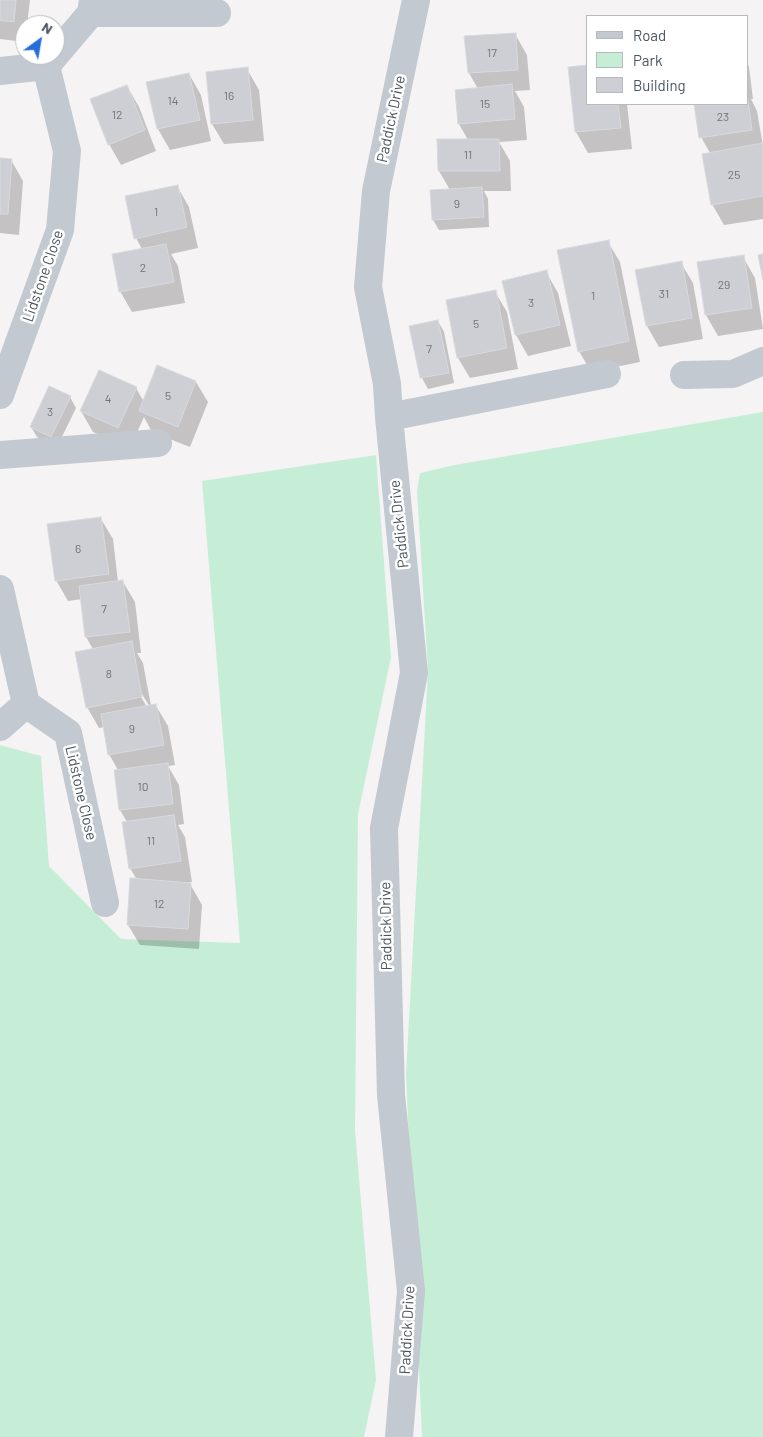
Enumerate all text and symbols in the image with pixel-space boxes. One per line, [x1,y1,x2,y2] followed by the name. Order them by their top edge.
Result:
[15,15,65,65] north arrow
[586,15,748,105] legend
[39,18,56,37] text: N
[633,26,666,44] text: Road
[487,46,497,60] house number: 17
[633,51,662,69] text: Park
[373,74,409,164] street label: Paddick Drive
[633,76,686,94] text: Building
[224,89,234,103] house number: 16
[168,94,178,108] house number: 14
[480,97,490,111] house number: 15
[112,108,122,122] house number: 12
[717,110,729,124] house number: 23
[464,148,472,162] house number: 11
[728,168,740,182] house number: 25
[454,197,460,211] house number: 9
[154,205,158,219] house number: 1
[19,228,67,324] street label: Lidstone Close
[140,261,146,275] house number: 2
[718,278,730,292] house number: 29
[659,287,669,301] house number: 31
[591,289,595,303] house number: 1
[528,296,534,310] house number: 3
[473,317,479,331] house number: 5
[426,342,432,356] house number: 7
[165,389,171,403] house number: 5
[105,392,111,406] house number: 4
[47,405,53,419] house number: 3
[385,479,413,569] street label: Paddick Drive
[75,542,81,556] house number: 6
[101,602,107,616] house number: 7
[106,667,112,681] house number: 8
[129,722,135,736] house number: 9
[61,744,101,842] street label: Lidstone Close
[138,780,148,794] house number: 10
[147,834,155,848] house number: 11
[376,882,396,970] street label: Paddick Drive
[154,897,164,911] house number: 12
[396,1285,418,1375] street label: Paddick Drive

